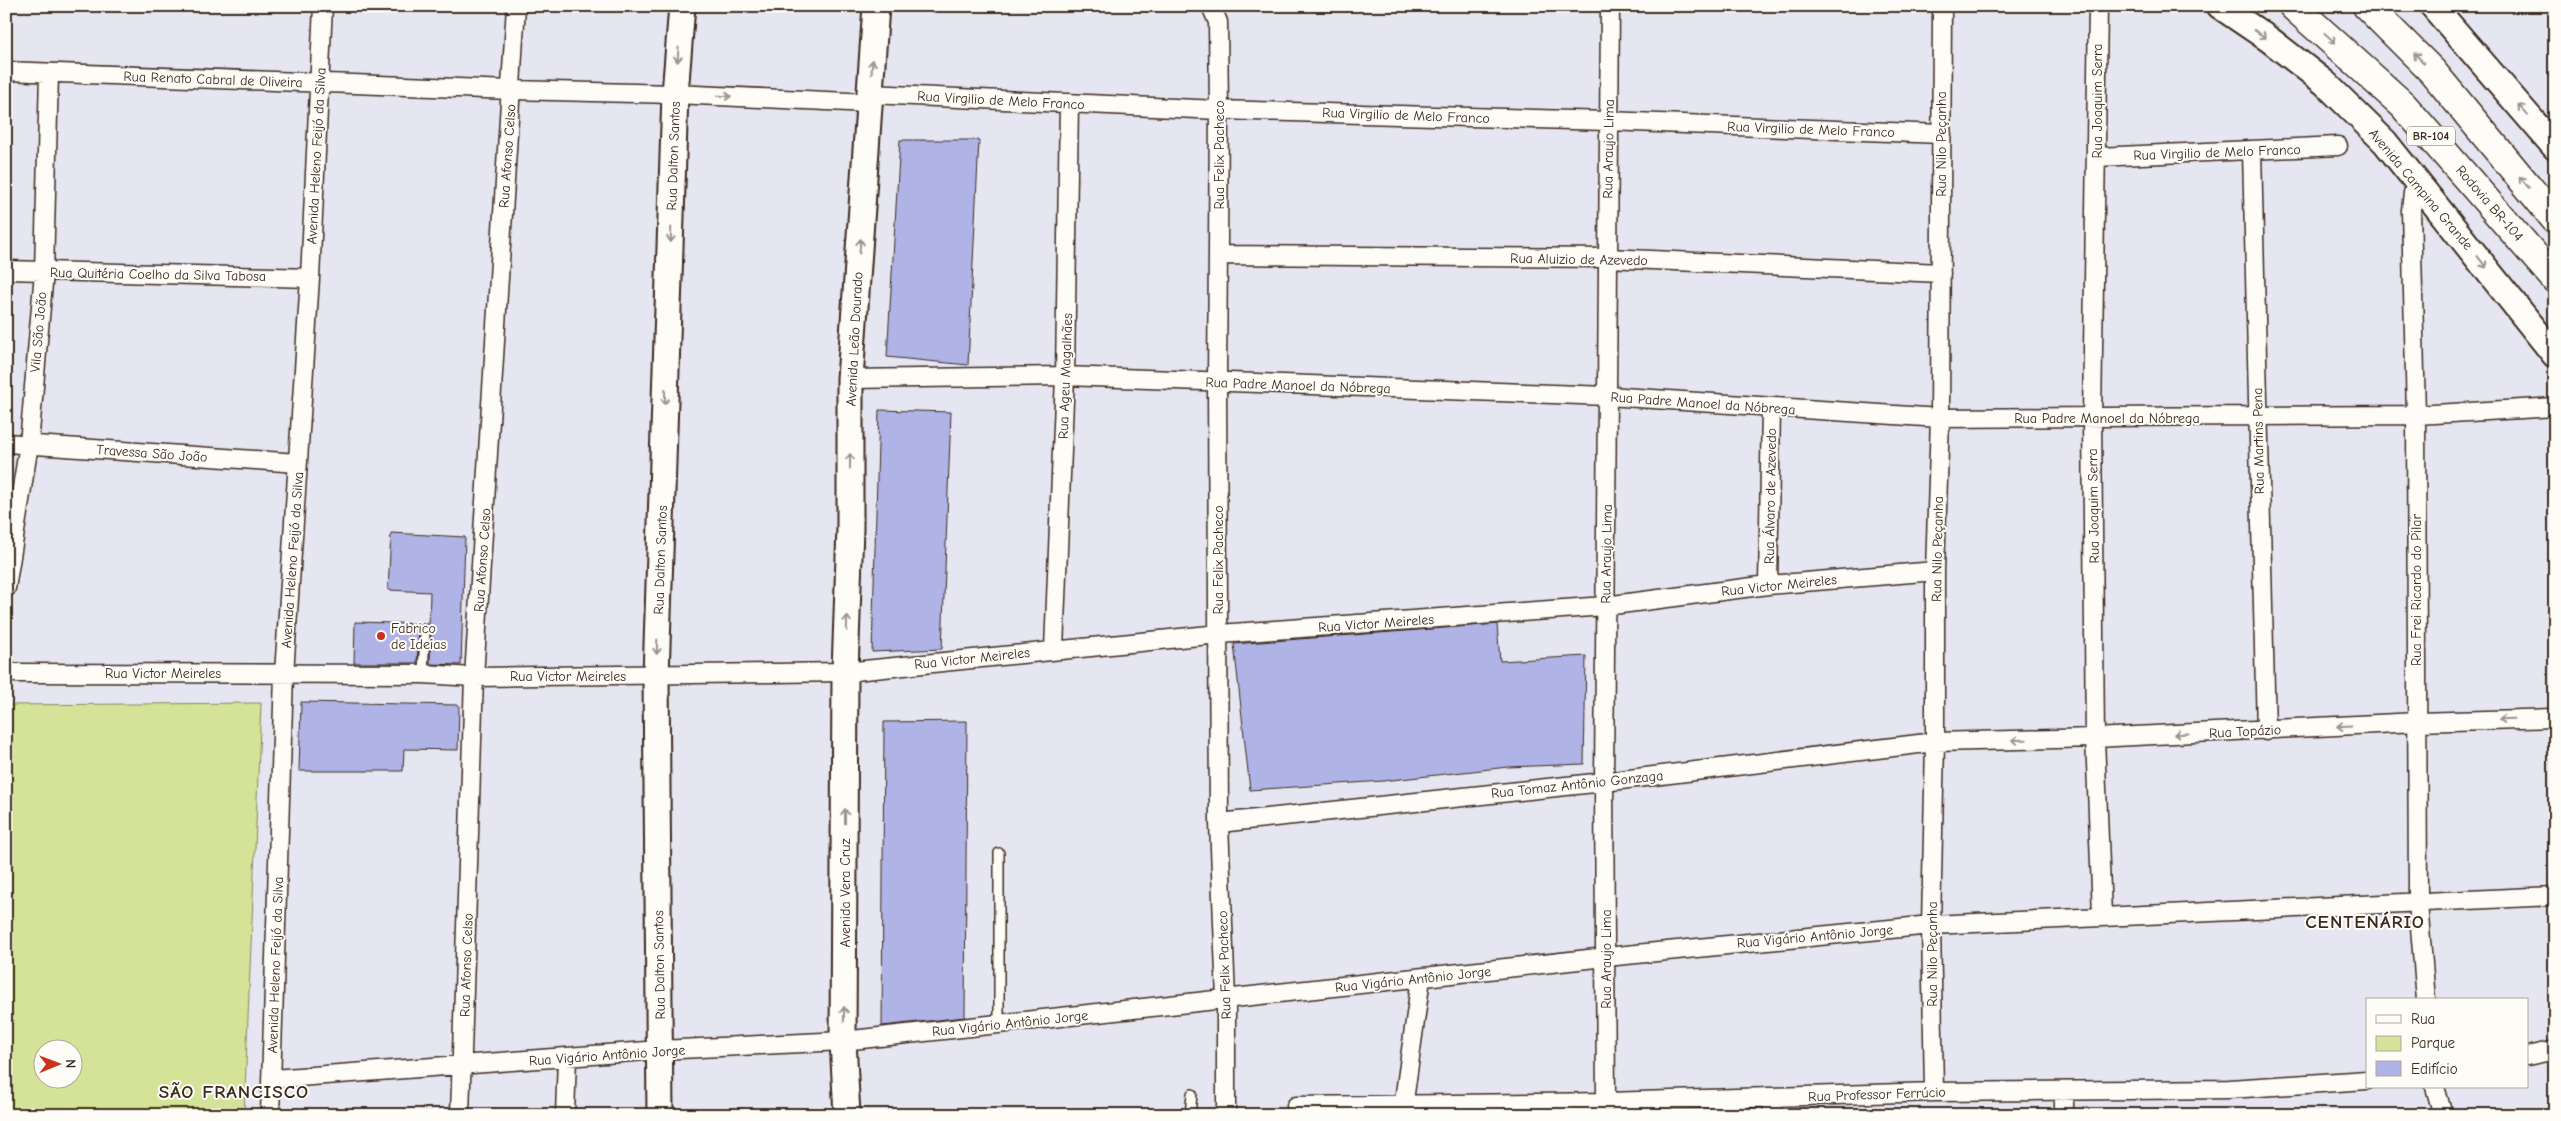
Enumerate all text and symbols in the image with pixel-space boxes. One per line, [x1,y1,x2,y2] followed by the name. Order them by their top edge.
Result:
[2253,29,2267,39] one-way arrow
[2324,32,2337,44] one-way arrow
[2089,43,2106,159] street label: Rua Joaquim Serra
[674,47,683,63] one-way arrow
[2413,52,2425,64] one-way arrow
[867,59,876,75] one-way arrow
[303,67,330,245] street label: Avenida Heleno Feijó da Silva
[123,68,303,91] street label: Rua Renato Cabral de Oliveira
[917,88,1085,113] street label: Rua Virgilio de Melo Franco
[716,91,732,100] one-way arrow
[1933,91,1950,197] street label: Rua Nilo Peçanha
[1599,99,1618,199] street label: Rua Araujo Lima
[1211,100,1228,210] street label: Rua Felix Pacheco
[663,101,684,211] street label: Rua Dalton Santos
[2518,103,2529,116] one-way arrow
[495,104,520,209] street label: Rua Afonso Celso
[1322,104,1490,127] street label: Rua Virgilio de Melo Franco
[1727,118,1895,141] street label: Rua Virgilio de Melo Franco
[2365,125,2476,254] street label: Avenida Campina Grande
[2407,126,2455,146] road number: BR-104
[2133,141,2301,164] street label: Rua Virgilio de Melo Franco
[2452,162,2527,245] street label: Rodovia BR-104
[2518,175,2529,188] one-way arrow
[666,226,675,242] one-way arrow
[855,238,864,254] one-way arrow
[1510,250,1648,269] street label: Rua Aluizio de Azevedo
[2477,255,2487,269] one-way arrow
[50,264,266,285] street label: Rua Quitéria Coelho da Silva Tabosa
[842,271,867,407] street label: Avenida Leão Dourado
[26,291,51,373] street label: Vila São João
[1055,313,1076,439] street label: Rua Ageu Magalhães
[1205,374,1391,397] street label: Rua Padre Manoel da Nóbrega
[660,388,670,405] one-way arrow
[2249,388,2268,494] street label: Rua Martins Pena
[1610,389,1796,418] street label: Rua Padre Manoel da Nóbrega
[2014,410,2200,427] street label: Rua Padre Manoel da Nóbrega
[1761,428,1780,564] street label: Rua Álvaro de Azevedo
[96,441,208,466] street label: Travessa São João
[2084,448,2103,564] street label: Rua Joaquim Serra
[845,453,855,470] one-way arrow
[278,471,307,649] street label: Avenida Heleno Feijó da Silva
[1928,496,1947,602] street label: Rua Nilo Peçanha
[1597,504,1616,604] street label: Rua Araujo Lima
[650,505,671,615] street label: Rua Dalton Santos
[1210,505,1227,615] street label: Rua Felix Pacheco
[470,508,495,613] street label: Rua Afonso Celso
[2408,513,2425,666] street label: Rua Frei Ricardo do Pilar
[1720,571,1838,600] street label: Rua Victor Meireles
[1317,611,1435,636] street label: Rua Victor Meireles
[842,616,852,632] one-way arrow
[391,620,446,653] place label: Fabrico de Ideias
[375,630,387,642] marker: Fabrico de Ideias
[652,639,661,655] one-way arrow
[913,644,1031,673] street label: Rua Victor Meireles
[105,665,221,682] street label: Rua Victor Meireles
[510,668,626,685] street label: Rua Victor Meireles
[2498,714,2514,724] one-way arrow
[2209,721,2281,742] street label: Rua Topázio
[2336,722,2352,731] one-way arrow
[2174,730,2190,739] one-way arrow
[2011,735,2028,745] one-way arrow
[1490,767,1664,802] street label: Rua Tomaz Antônio Gonzaga
[840,808,850,824] one-way arrow
[837,838,854,948] street label: Avenida Vera Cruz
[264,876,287,1054] street label: Avenida Heleno Feijó da Silva
[1924,901,1941,1007] street label: Rua Nilo Peçanha
[1598,909,1615,1009] street label: Rua Araujo Lima
[650,910,669,1020] street label: Rua Dalton Santos
[1214,910,1235,1020] street label: Rua Felix Pacheco
[2305,911,2425,933] district label: CENTENÁRIO
[456,913,477,1017] street label: Rua Afonso Celso
[1736,921,1894,952] street label: Rua Vigário Antônio Jorge
[1334,963,1492,996] street label: Rua Vigário Antônio Jorge
[2366,998,2528,1088] legend
[839,1006,849,1022] one-way arrow
[931,1007,1089,1040] street label: Rua Vigário Antônio Jorge
[2411,1010,2435,1028] text: Rua
[2411,1034,2456,1052] text: Parque
[32,1038,82,1088] north arrow
[528,1042,686,1069] street label: Rua Vigário Antônio Jorge
[62,1059,79,1068] text: N
[2411,1060,2458,1078] text: Edifício
[159,1081,309,1103] district label: SÃO FRANCISCO
[1808,1084,1946,1105] street label: Rua Professor Ferrúcio

